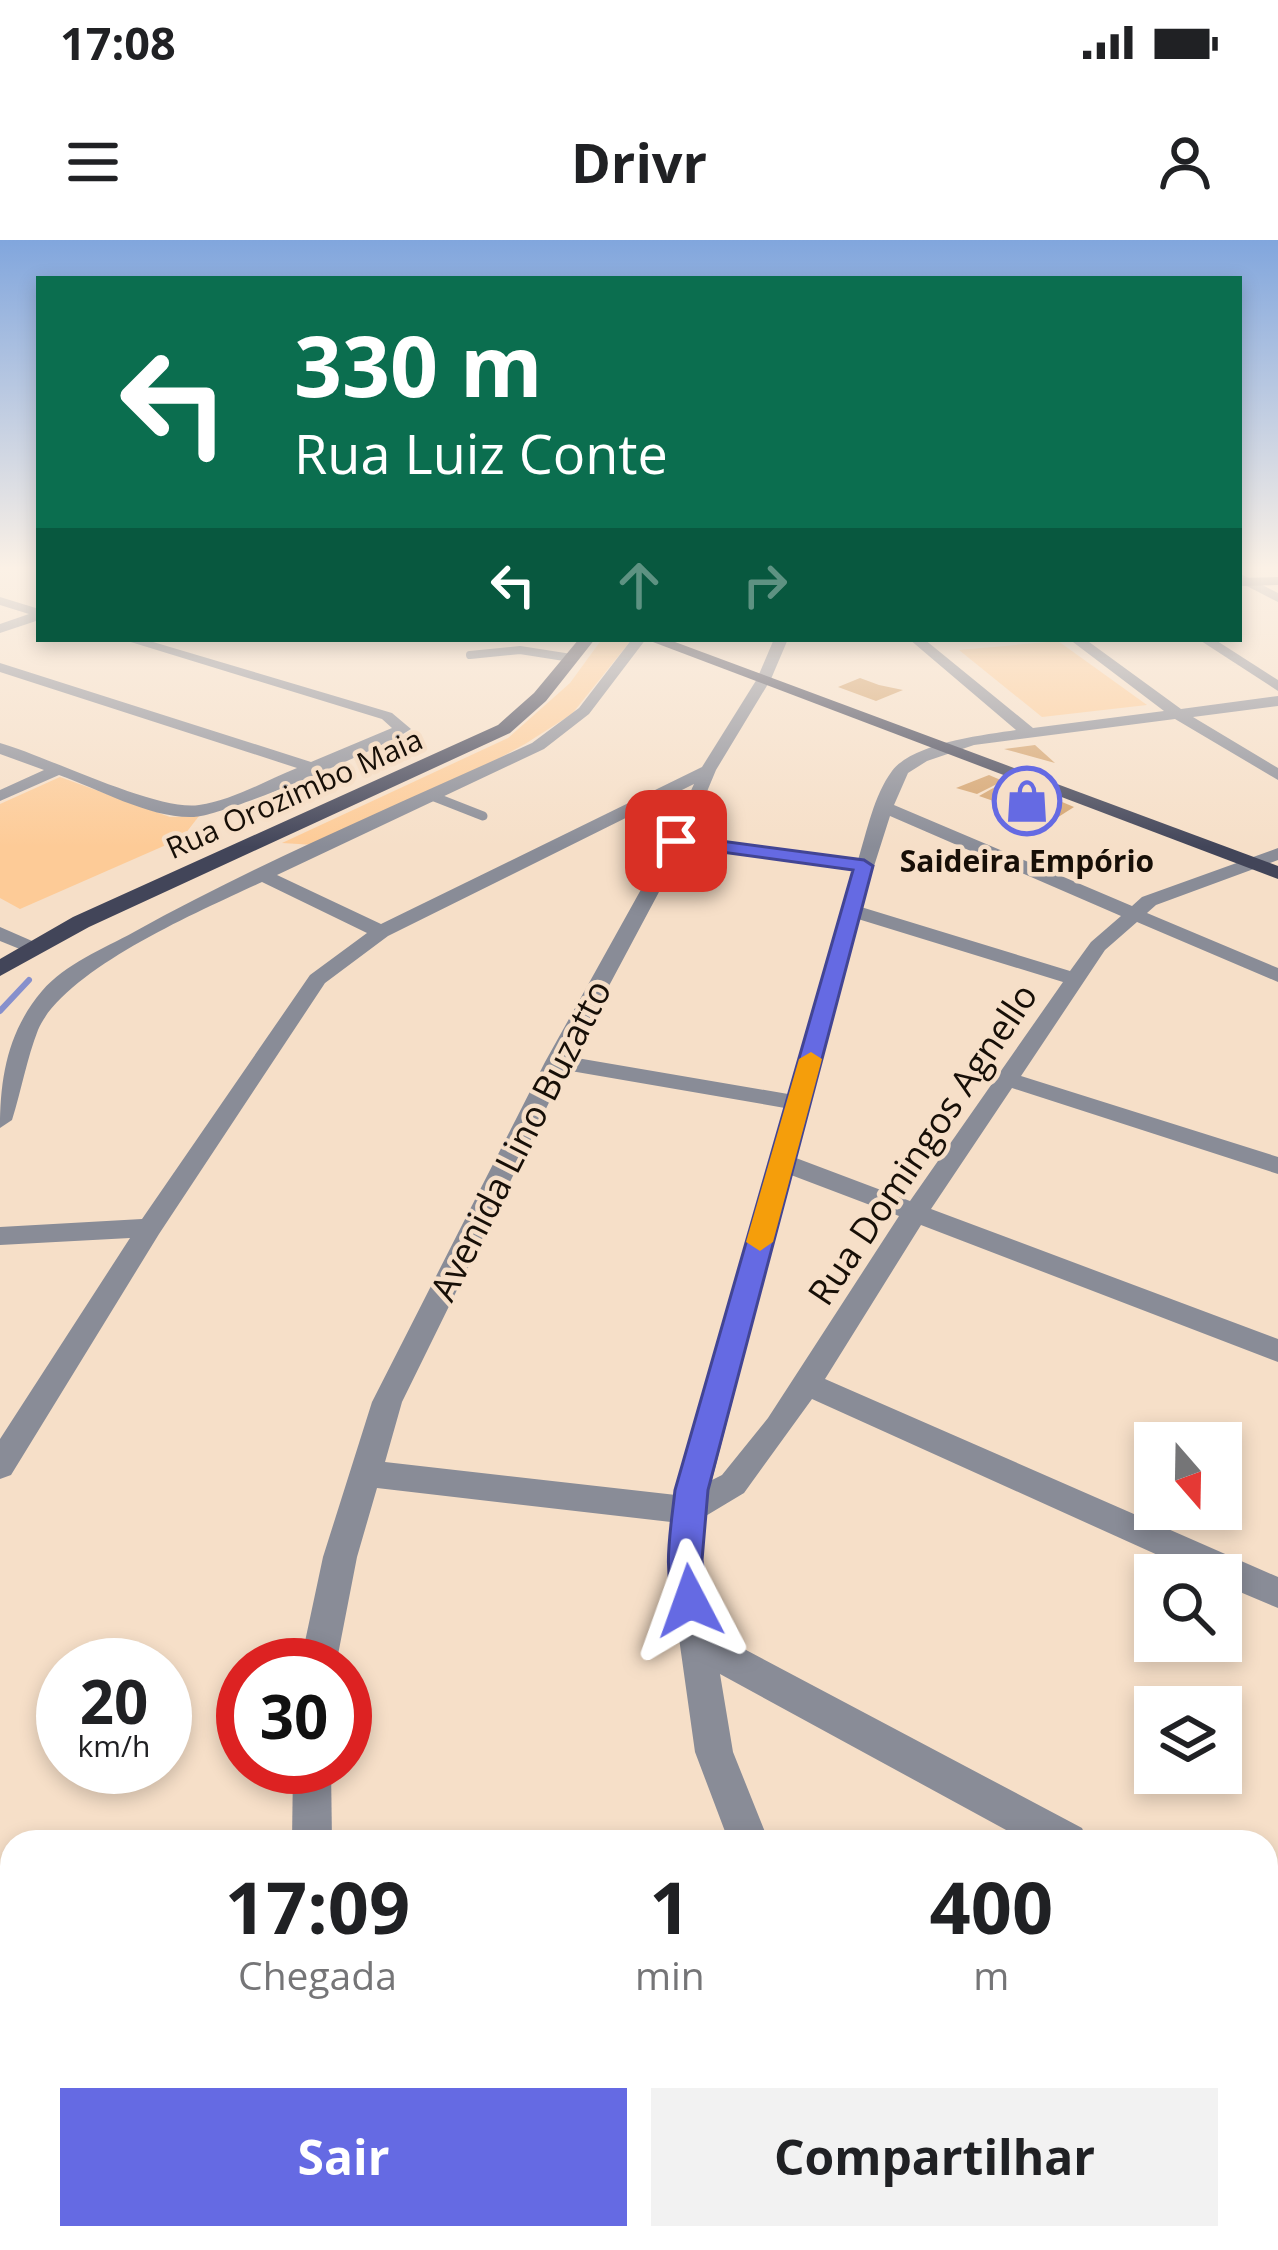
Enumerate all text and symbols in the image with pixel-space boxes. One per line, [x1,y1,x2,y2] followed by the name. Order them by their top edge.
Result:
[60,12,176,73] text: 17:08
[571,125,707,199] text: Drivr
[60,129,126,195] icon: menu
[1152,129,1218,195] icon: person
[294,307,542,422] text: 330 m
[96,324,252,480] icon: left
[294,416,668,490] text: Rua Luiz Conte
[480,552,546,618] icon: left
[606,552,672,618] icon: ahead
[732,552,798,618] icon: right
[159,718,429,868] street label: Rua Orozimbo Maia
[992,766,1062,836] shop icon: Saideira Empório
[625,790,727,892] pin
[643,808,709,874] icon: arrive
[900,840,1154,881] place label: Saideira Empório
[418,971,622,1309] street label: Avenida Lino Buzatto
[796,974,1048,1314] street label: Rua Domingos Agnello
[1134,1422,1242,1530] north arrow
[1134,1422,1242,1794] map controls
[627,1538,753,1664] position arrow
[1134,1554,1242,1662] button: search
[216,1638,372,1794] speed limit sign: 30
[80,1660,148,1742] text: 20
[1134,1686,1242,1794] button: layers
[78,1725,150,1766] text: km/h
[225,1857,410,1955] text: 17:09
[649,1857,690,1955] text: 1
[930,1857,1053,1955] text: 400
[238,1948,397,2001] text: Chegada
[635,1948,705,2001] text: min
[973,1948,1009,2001] text: m
[60,2088,627,2226] button: Sair
[651,2088,1218,2226] button: Compartilhar

